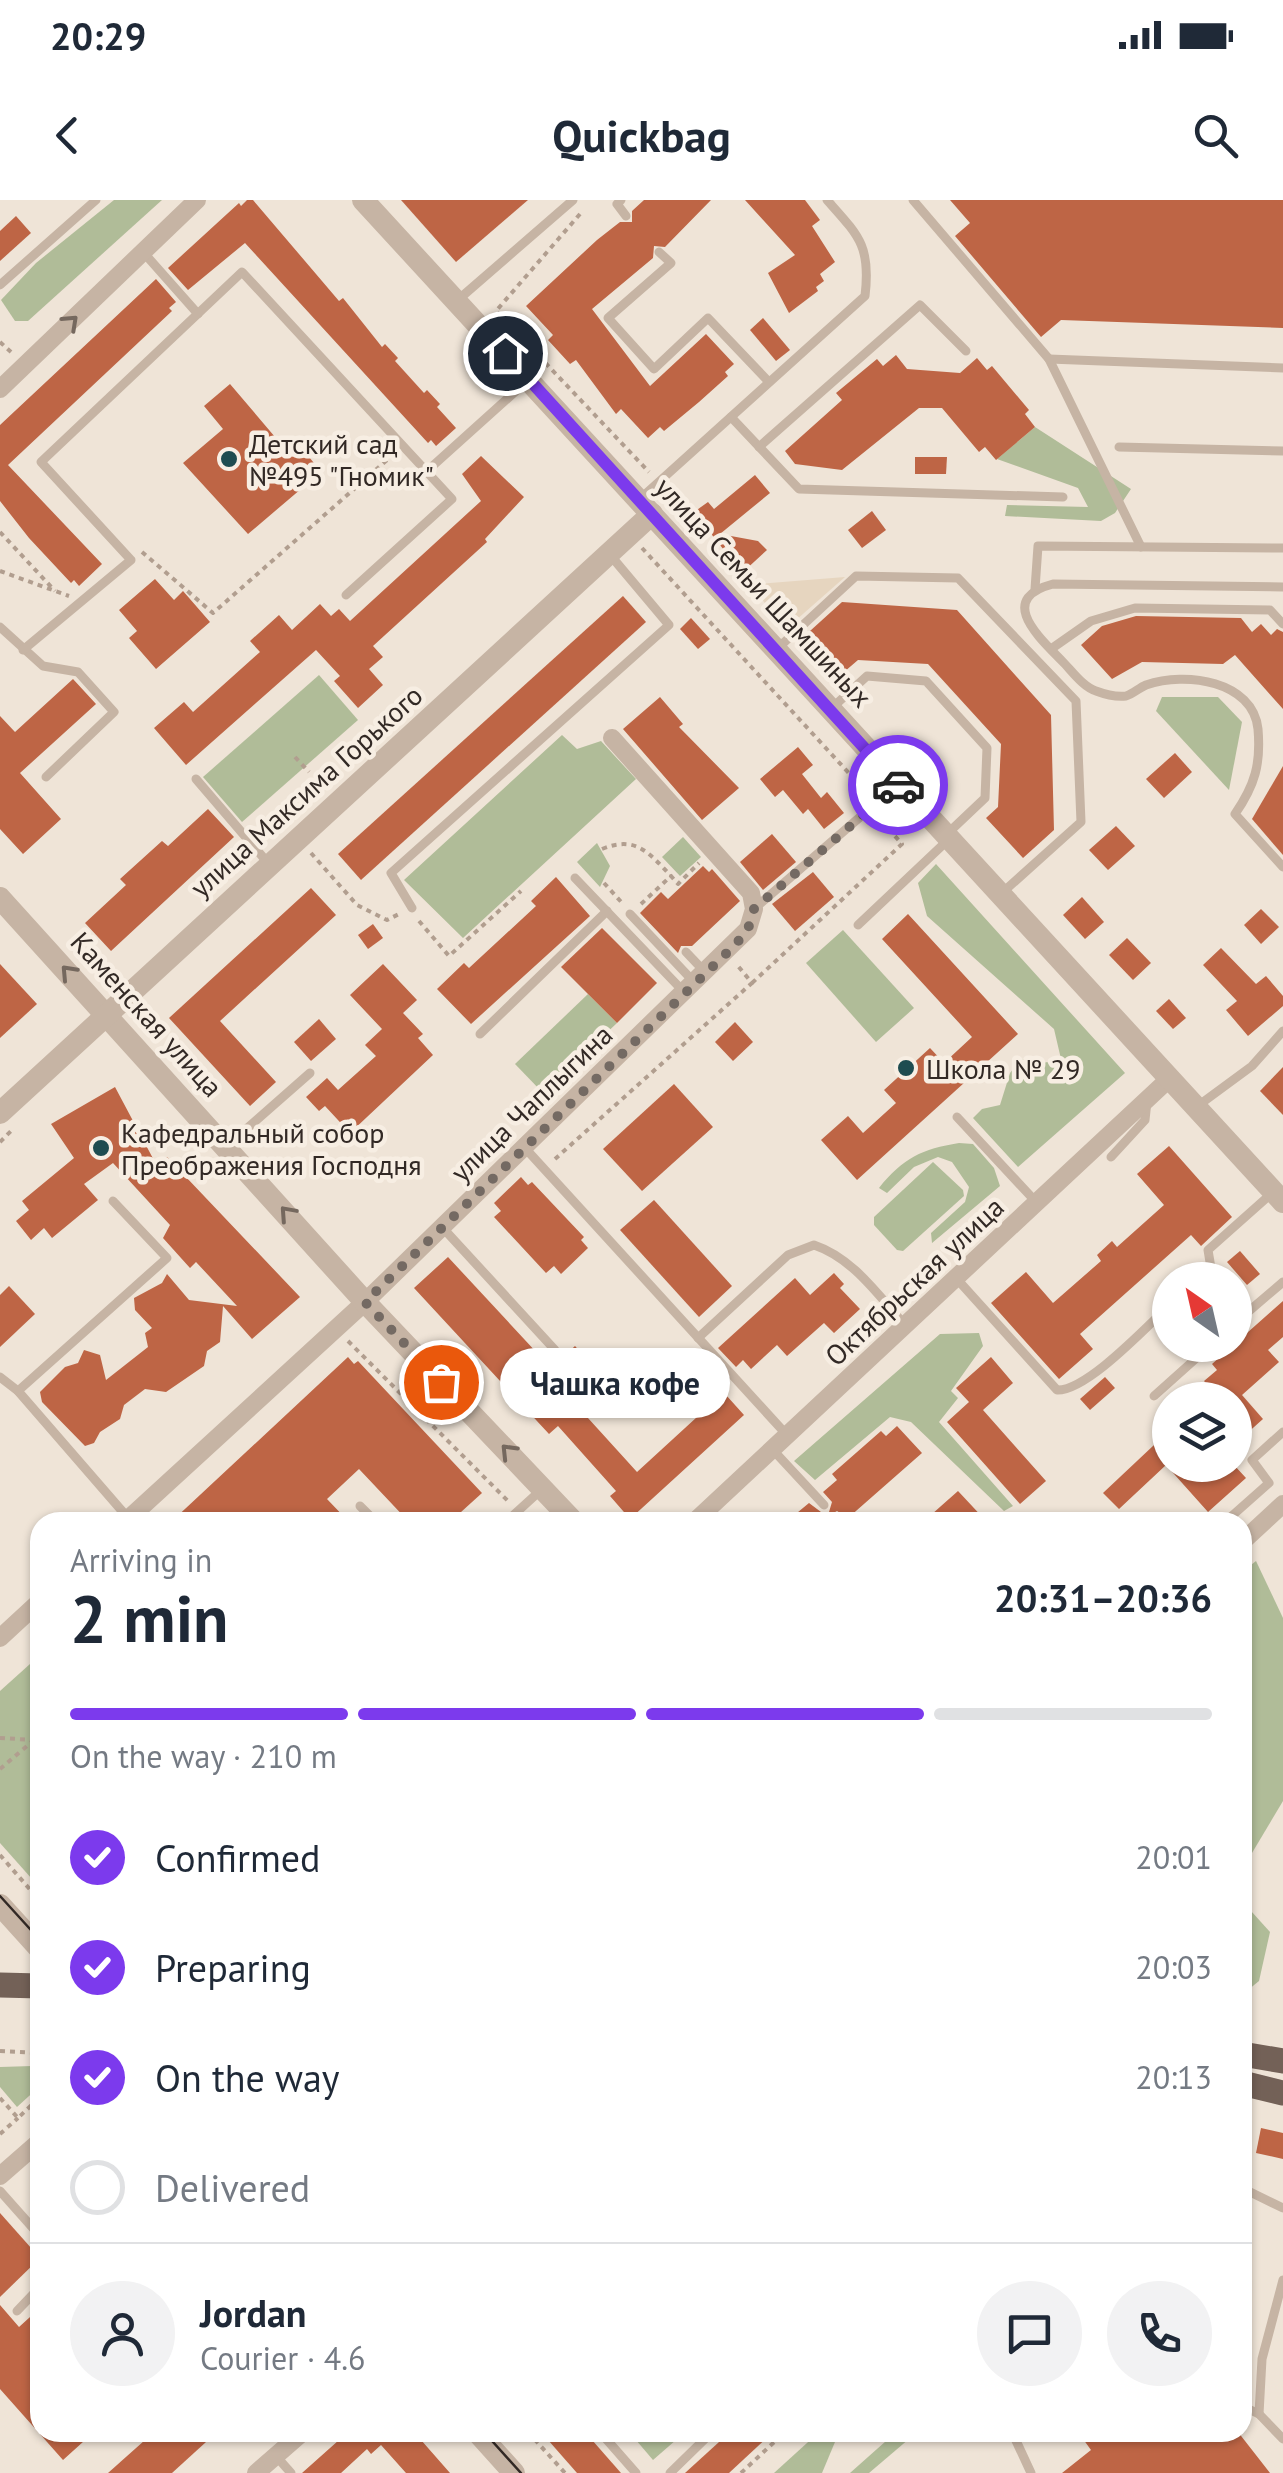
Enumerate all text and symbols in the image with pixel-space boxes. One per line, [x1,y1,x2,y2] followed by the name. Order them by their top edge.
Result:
[50,11,146,60] text: 20:29
[552,106,731,164] text: Quickbag
[40,108,95,163] icon: back
[1188,108,1243,163] icon: search
[463,311,548,396] pin
[59,316,78,334] one-way arrow
[478,326,533,381] icon: home
[249,425,434,494] place label: Детский сад №495 "Гномик"
[218,448,240,470] marker: Детский сад №495 "Гномик"
[647,469,881,715] street label: улица Семьи Шамшиных
[182,677,430,905] street label: улица Максима Горького
[848,735,948,835] courier
[871,758,926,813] icon: car
[63,923,231,1105] street label: Каменская улица
[62,966,80,984] one-way arrow
[442,1016,620,1190] street label: улица Чаплыгина
[926,1050,1081,1087] place label: Школа № 29
[895,1057,917,1079] marker: Школа № 29
[121,1114,422,1183] place label: Кафедральный собор Преображения Господня
[90,1137,112,1159] marker: Кафедральный собор Преображения Господня
[817,1188,1011,1374] street label: Октябрьская улица
[280,1206,298,1225] one-way arrow
[1152,1262,1252,1362] north arrow
[1152,1262,1252,1482] map controls
[399,1340,484,1425] pin
[501,1347,731,1417] callout: Чашка кофе
[414,1355,469,1410] icon: bag
[530,1362,700,1404] text: Чашка кофе
[1152,1382,1252,1482] button: layers
[502,1445,520,1463] one-way arrow
[70,1539,212,1581] text: Arriving in
[994,1573,1212,1622] text: 20:31–20:36
[70,1576,229,1660] text: 2 min
[70,1735,337,1777] text: On the way · 210 m
[70,1830,125,1885] icon: check
[155,1833,321,1882] text: Confirmed
[1135,1836,1212,1878] text: 20:01
[70,1940,125,1995] icon: check
[155,1943,311,1992] text: Preparing
[1135,1946,1212,1988] text: 20:03
[70,2050,125,2105] icon: check
[155,2053,340,2102] text: On the way
[1135,2056,1212,2098] text: 20:13
[155,2163,310,2212] text: Delivered
[70,2281,175,2386] button: person
[977,2281,1082,2386] button: chat
[1107,2281,1212,2386] button: phone
[200,2288,306,2337] text: Jordan
[200,2337,366,2379] text: Courier · 4.6

